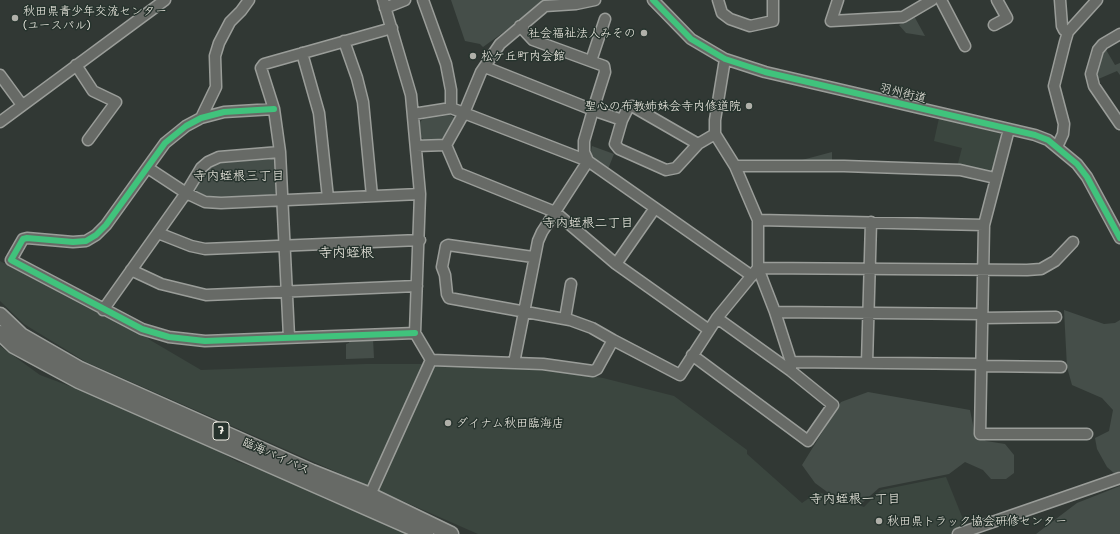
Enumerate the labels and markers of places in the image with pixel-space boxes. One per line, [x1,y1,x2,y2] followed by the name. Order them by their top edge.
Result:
[23,4,167,32] place label: 秋田県青少年交流センター (ユースパル)
[10,13,20,23] marker: 秋田県青少年交流センター (ユースパル)
[528,26,636,40] place label: 社会福祉法人みその
[639,28,649,38] marker: 社会福祉法人みその
[481,49,565,63] place label: 松ケ丘町内会館
[468,51,478,61] marker: 松ケ丘町内会館
[585,99,741,113] place label: 聖心の布教姉妹会寺内修道院
[744,101,754,111] marker: 聖心の布教姉妹会寺内修道院
[456,416,564,430] place label: ダイナム秋田臨海店
[443,418,453,428] marker: ダイナム秋田臨海店
[887,514,1067,528] place label: 秋田県トラック協会研修センター
[874,516,884,526] marker: 秋田県トラック協会研修センター

